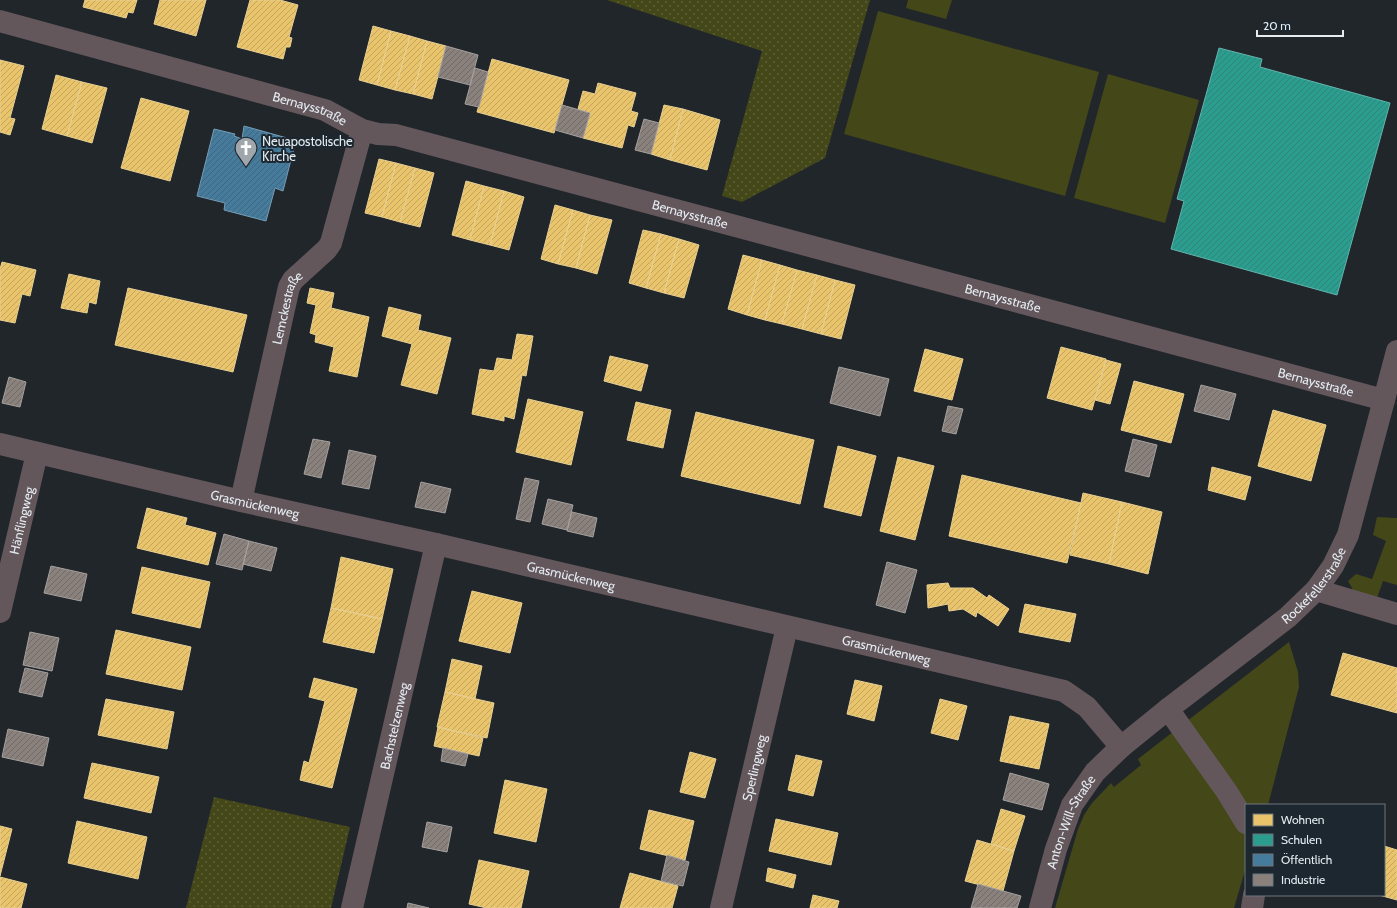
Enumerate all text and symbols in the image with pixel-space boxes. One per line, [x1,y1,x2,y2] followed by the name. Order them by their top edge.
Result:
[1257,12,1343,38] scale bar
[1263,18,1291,33] text: 20 m
[271,88,350,129] street label: Bernaysstraße
[262,133,353,164] place label: Neuapostolische Kirche
[233,135,259,168] church icon: Neuapostolische Kirche
[650,196,730,232] street label: Bernaysstraße
[268,267,306,346] street label: Lemckestraße
[963,280,1043,316] street label: Bernaysstraße
[1276,364,1356,400] street label: Bernaysstraße
[6,485,37,556] street label: Hänflingweg
[209,486,301,522] street label: Grasmückenweg
[1278,544,1349,627] street label: Rockefellerstraße
[525,558,617,594] street label: Grasmückenweg
[841,631,933,668] street label: Grasmückenweg
[376,680,412,771] street label: Bachstelzenweg
[738,733,770,803] street label: Sperlingweg
[1043,771,1099,871] street label: Anton-Will-Straße
[1245,804,1385,896] legend
[1281,812,1325,827] text: Wohnen
[1281,832,1322,847] text: Schulen
[1281,852,1332,867] text: Öffentlich
[1281,872,1325,887] text: Industrie

